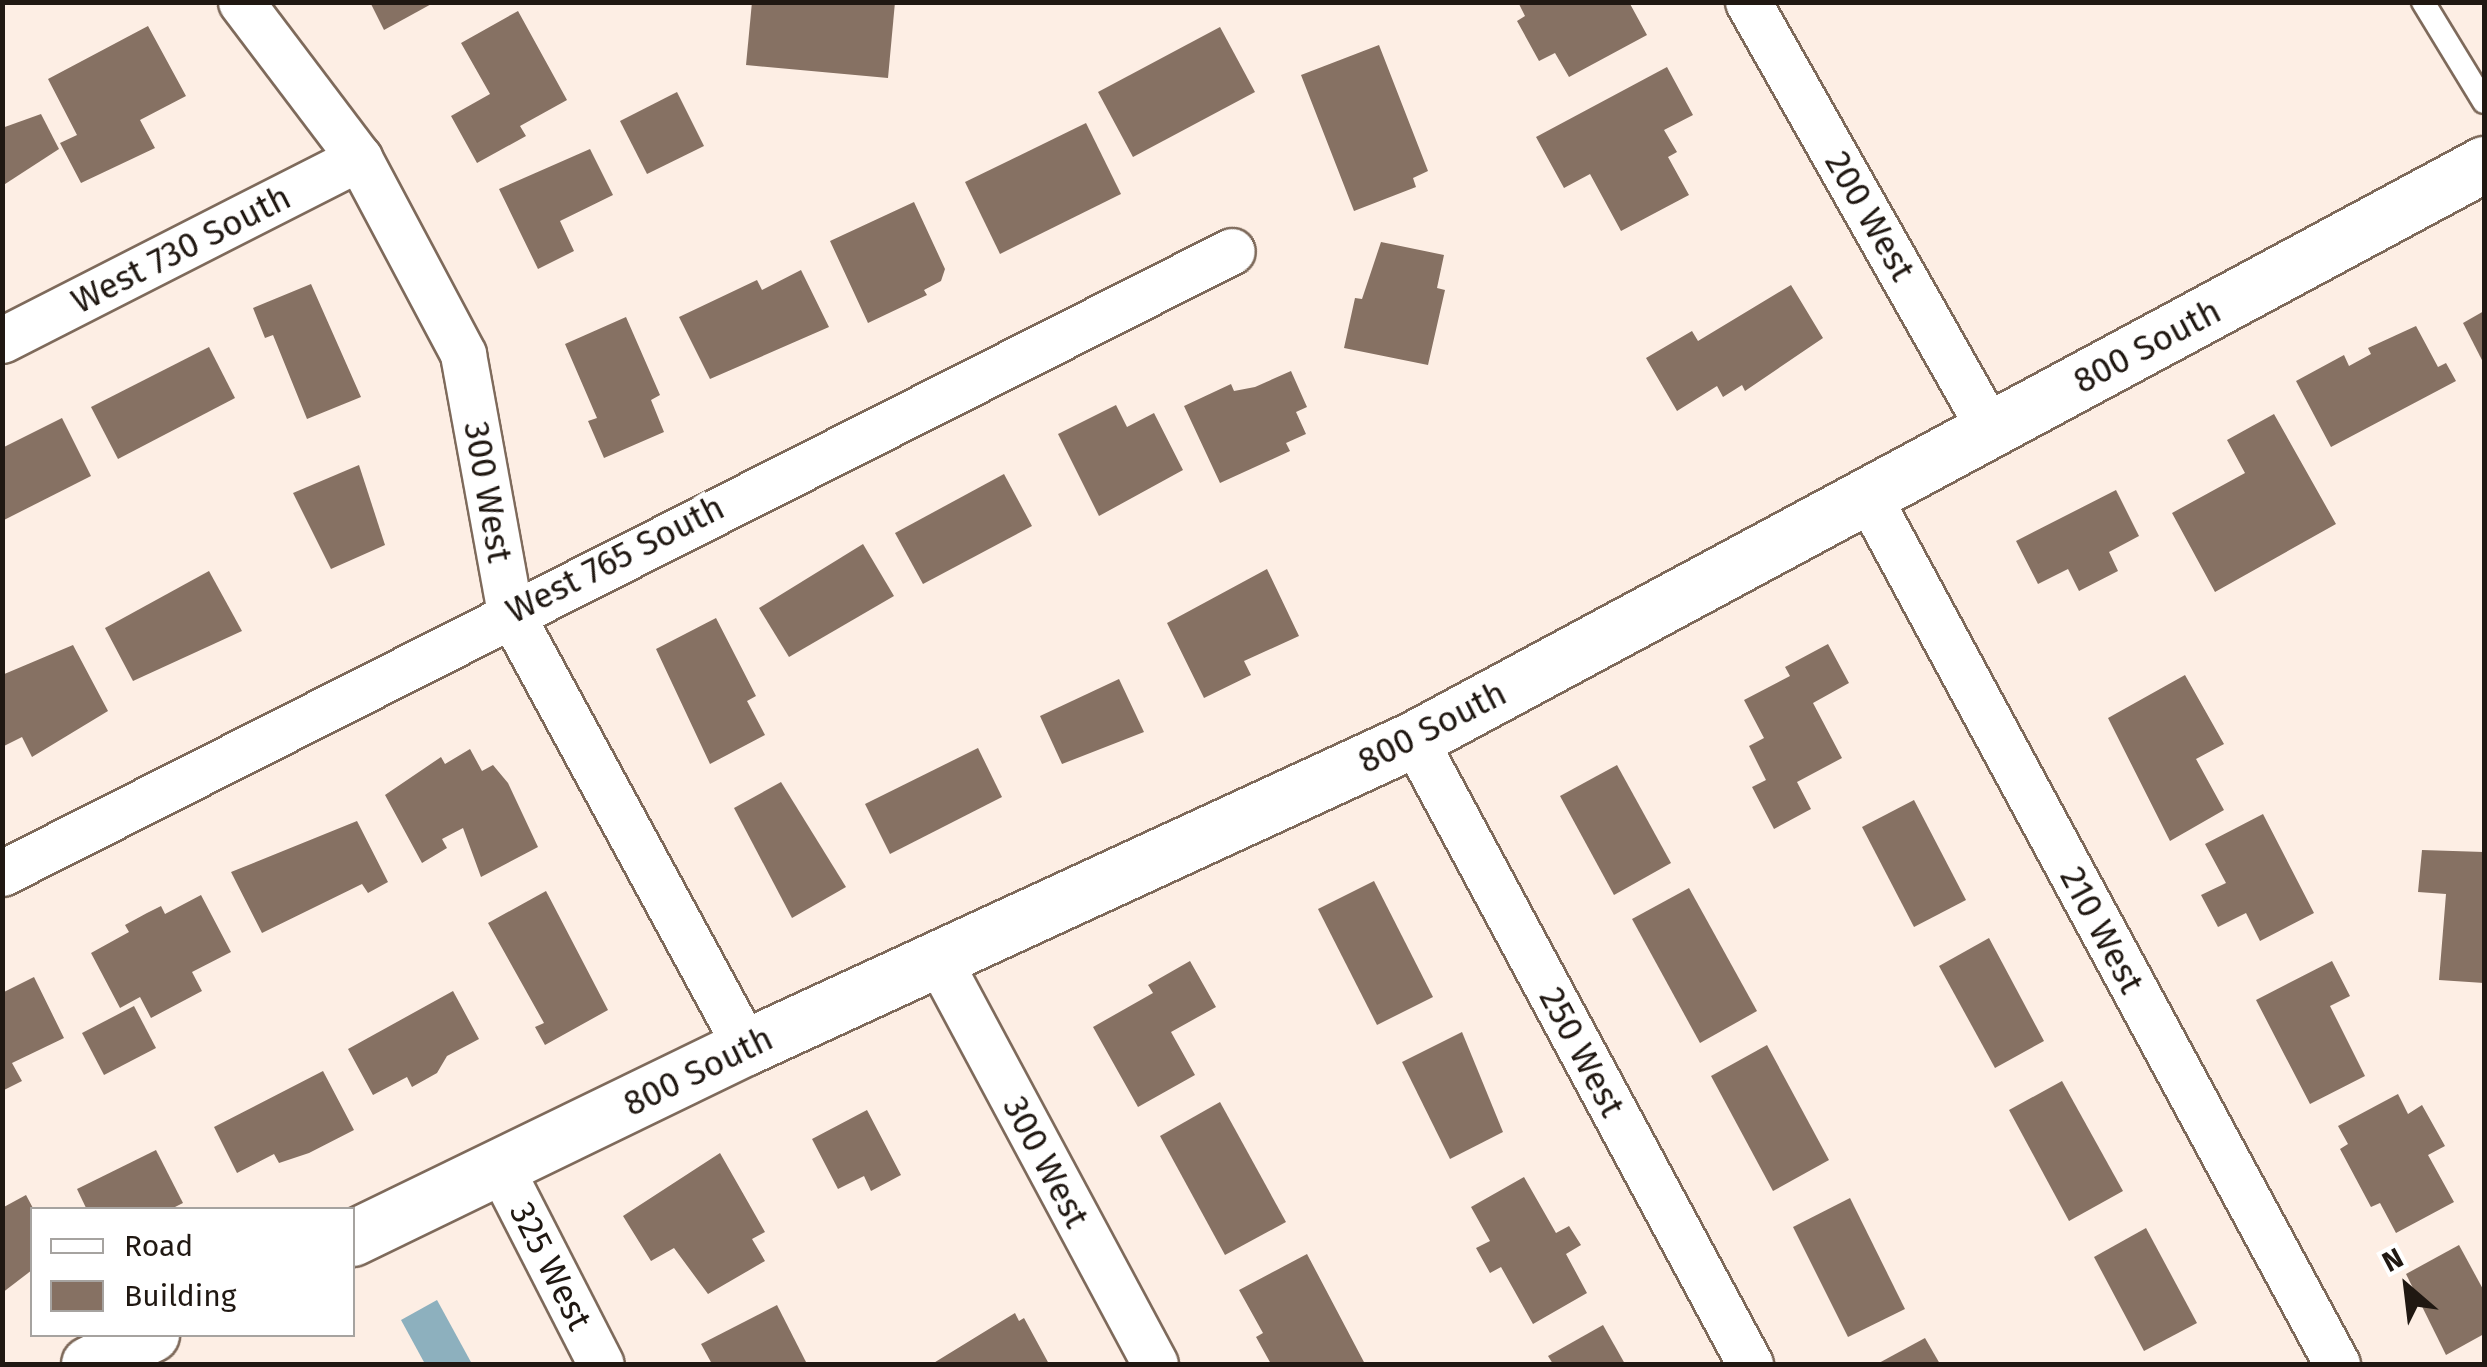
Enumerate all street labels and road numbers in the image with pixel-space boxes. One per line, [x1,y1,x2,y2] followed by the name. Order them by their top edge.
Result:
[1816,144,1924,288] street label: 200 West
[64,176,298,322] street label: West 730 South
[2066,290,2228,402] street label: 800 South
[455,418,521,566] street label: 300 West
[499,486,731,632] street label: West 765 South
[1351,672,1513,782] street label: 800 South
[2051,860,2153,1000] street label: 210 West
[1531,980,1633,1124] street label: 250 West
[617,1017,779,1125] street label: 800 South
[994,1089,1098,1235] street label: 300 West
[501,1195,601,1337] street label: 325 West

